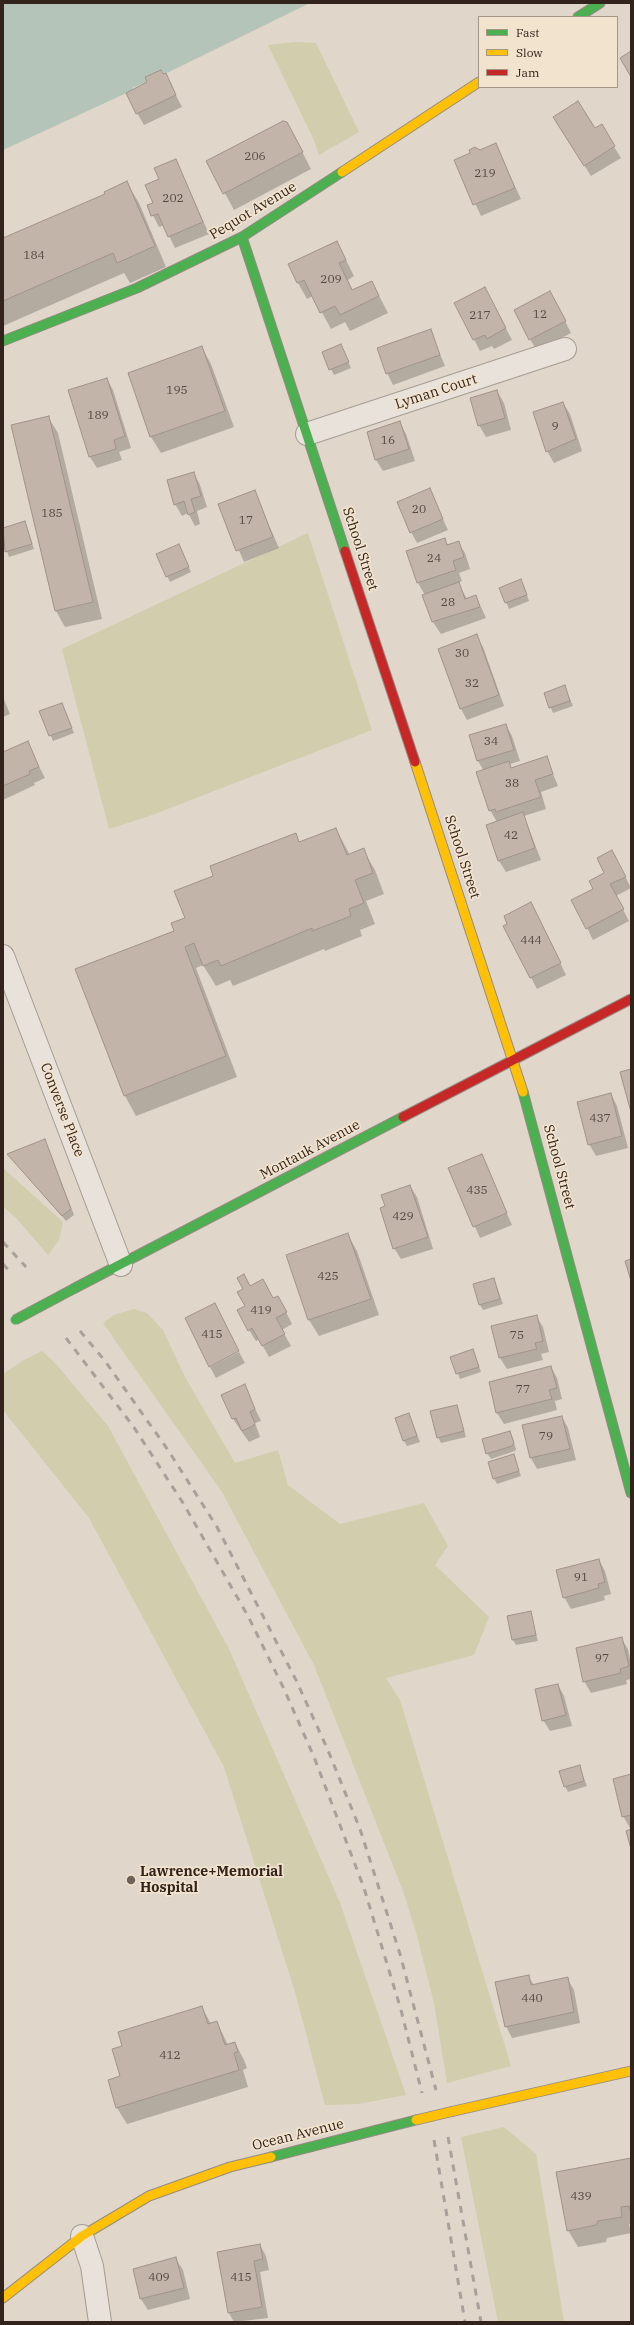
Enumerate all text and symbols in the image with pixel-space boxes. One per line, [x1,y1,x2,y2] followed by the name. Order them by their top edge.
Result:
[478,16,618,88] legend
[516,25,540,40] text: Fast
[516,45,543,60] text: Slow
[516,65,539,80] text: Jam
[244,150,266,164] house number: 206
[474,167,496,181] house number: 219
[206,178,300,244] street label: Pequot Avenue
[162,192,184,206] house number: 202
[23,249,45,263] house number: 184
[320,273,342,287] house number: 209
[533,308,547,322] house number: 12
[469,309,491,323] house number: 217
[393,371,479,413] street label: Lyman Court
[166,384,188,398] house number: 195
[87,409,109,423] house number: 189
[551,420,559,434] house number: 9
[381,434,395,448] house number: 16
[412,503,426,517] house number: 20
[339,505,381,593] street label: School Street
[41,507,63,521] house number: 185
[239,514,253,528] house number: 17
[427,552,441,566] house number: 24
[441,596,455,610] house number: 28
[455,647,469,661] house number: 30
[465,677,479,691] house number: 32
[484,735,498,749] house number: 34
[505,777,519,791] house number: 38
[441,813,483,901] street label: School Street
[504,829,518,843] house number: 42
[520,934,542,948] house number: 444
[36,1061,88,1159] street label: Converse Place
[589,1112,611,1126] house number: 437
[257,1117,363,1183] street label: Montauk Avenue
[540,1123,578,1211] street label: School Street
[466,1184,488,1198] house number: 435
[392,1210,414,1224] house number: 429
[317,1270,339,1284] house number: 425
[250,1304,272,1318] house number: 419
[201,1328,223,1342] house number: 415
[510,1329,524,1343] house number: 75
[516,1383,530,1397] house number: 77
[539,1430,553,1444] house number: 79
[574,1571,588,1585] house number: 91
[595,1652,609,1666] house number: 97
[140,1864,283,1896] place label: Lawrence+Memorial Hospital
[125,1874,137,1886] marker: Lawrence+Memorial Hospital
[521,1992,543,2006] house number: 440
[159,2049,181,2063] house number: 412
[250,2116,346,2154] street label: Ocean Avenue
[570,2190,592,2204] house number: 439
[148,2271,170,2285] house number: 409
[230,2271,252,2285] house number: 415

